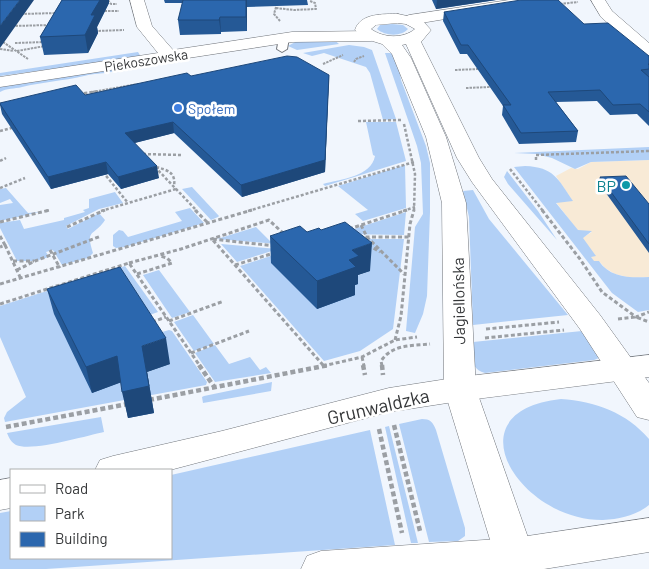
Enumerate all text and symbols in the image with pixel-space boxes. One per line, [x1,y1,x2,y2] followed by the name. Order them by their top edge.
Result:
[103,45,189,75] street label: Piekoszowska
[188,100,235,117] place label: Społem
[172,102,184,114] marker: Społem
[596,176,616,195] place label: BP
[620,179,632,191] marker: BP
[448,257,468,345] street label: Jagiellońska
[325,383,431,429] street label: Grunwaldzka
[10,469,172,559] legend
[55,479,88,497] text: Road
[55,504,85,522] text: Park
[55,529,108,547] text: Building

